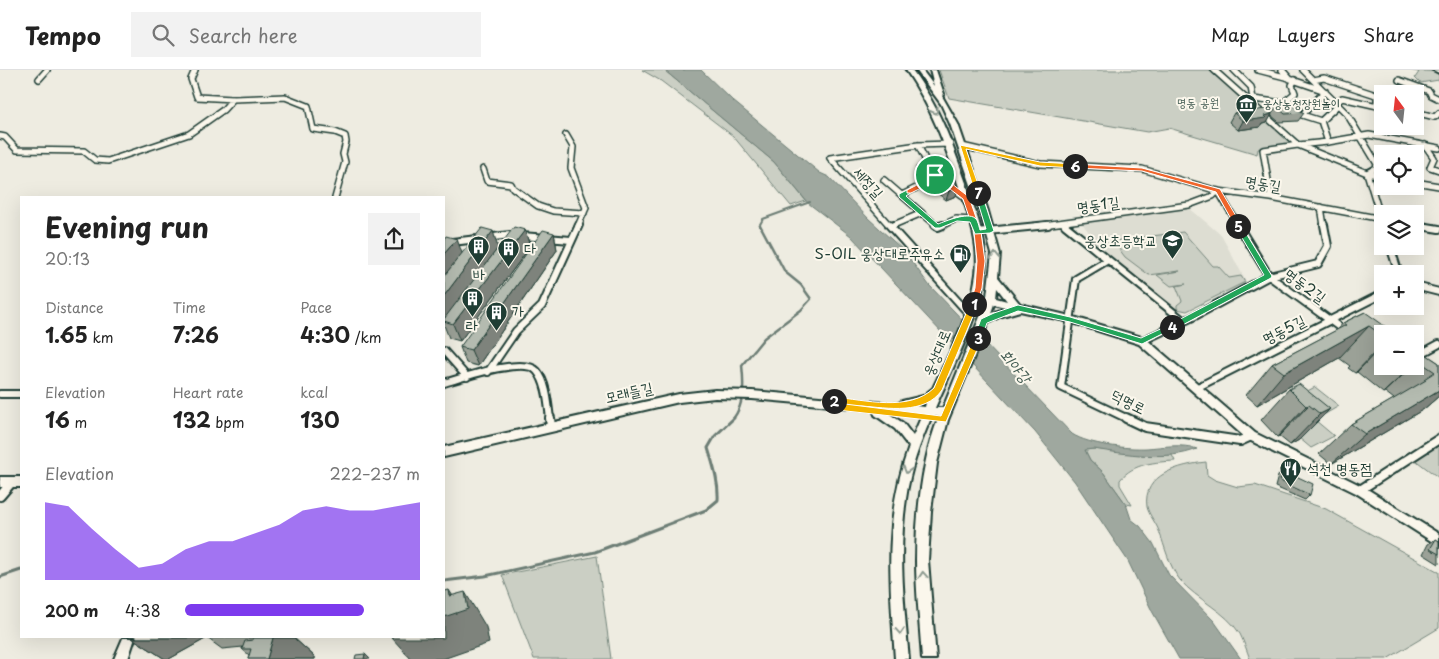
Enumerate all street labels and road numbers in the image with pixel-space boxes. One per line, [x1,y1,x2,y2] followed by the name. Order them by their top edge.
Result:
[848,161,890,203] street label: 세정길
[1244,168,1283,197] street label: 명동길
[1075,189,1121,218] street label: 명동1길
[1280,262,1332,308] street label: 명동2길
[1258,308,1309,349] street label: 명동5길
[916,326,956,379] street label: 웅상대로
[603,375,655,408] street label: 모래들길
[1107,382,1150,419] street label: 덕명로

